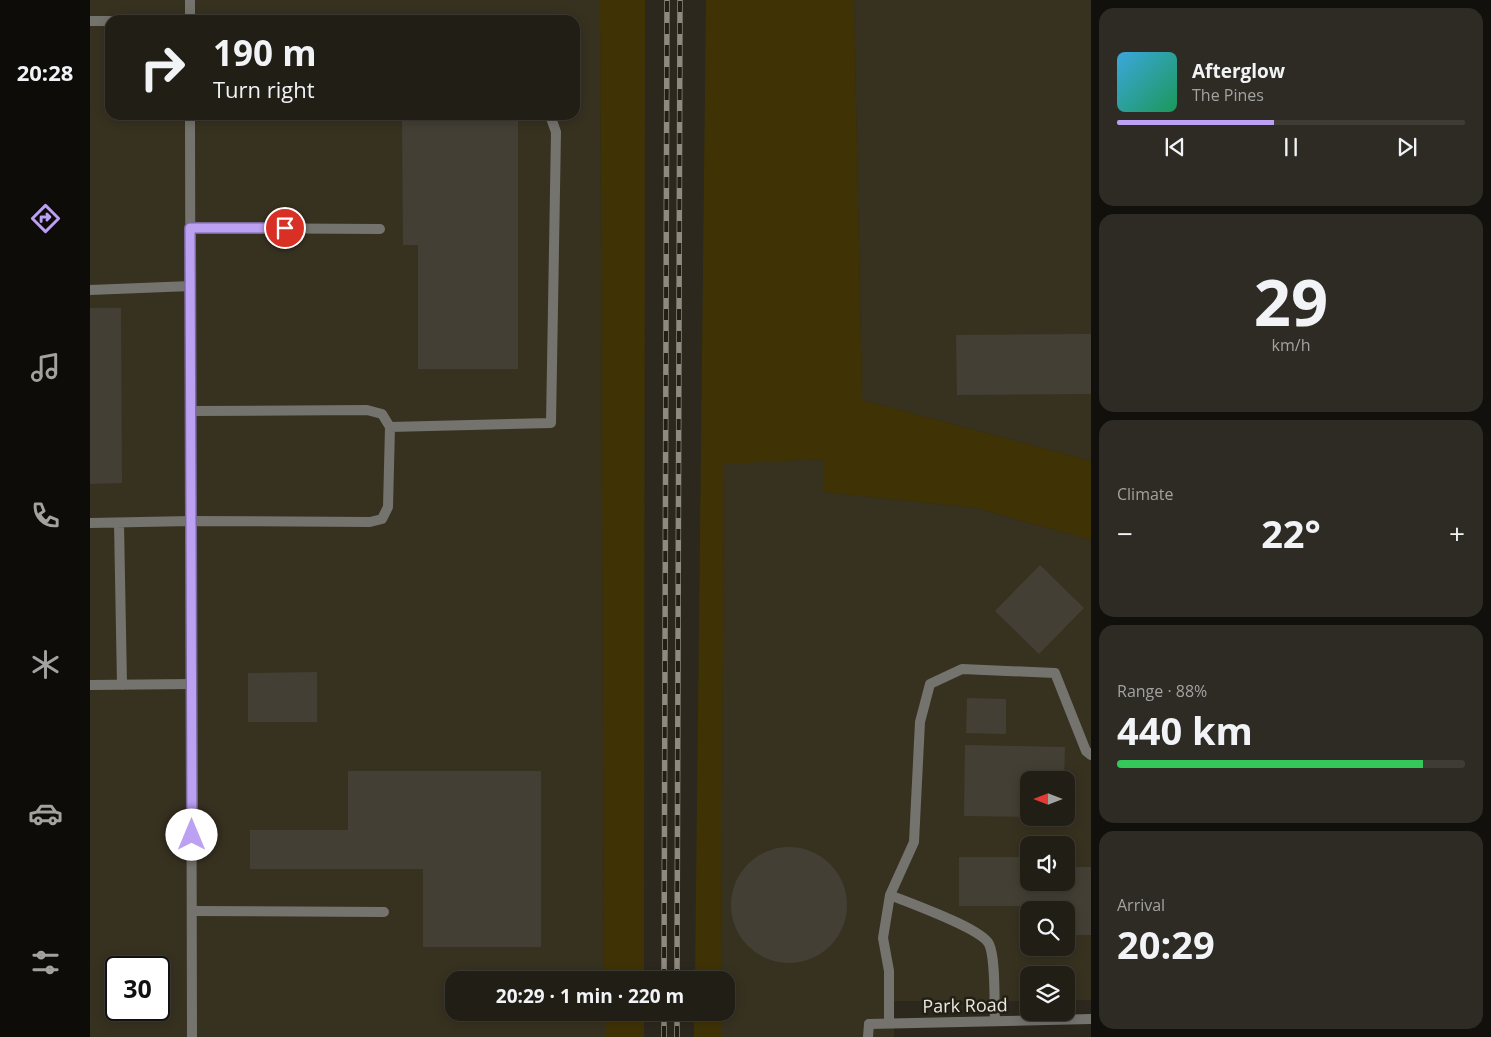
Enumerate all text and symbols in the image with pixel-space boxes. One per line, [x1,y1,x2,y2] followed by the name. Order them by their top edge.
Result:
[213,29,317,76] text: 190 m
[130,35,195,100] icon: right
[17,57,73,87] text: 20:28
[1192,58,1285,84] text: Afterglow
[213,74,315,104] text: Turn right
[1192,84,1264,106] text: The Pines
[1161,133,1189,161] icon: previous
[1277,133,1305,161] icon: pause
[1393,133,1421,161] icon: next
[28,201,63,236] icon: directions
[264,207,306,249] pin
[271,214,299,242] icon: arrive
[1254,257,1328,345] text: 29
[1272,334,1310,356] text: km/h
[28,350,63,385] icon: music
[1117,483,1174,505] text: Climate
[28,498,63,533] icon: phone
[1261,507,1321,559] text: 22°
[1117,514,1133,552] text: −
[1449,514,1465,552] text: +
[28,647,63,682] icon: climate
[1117,680,1207,702] text: Range · 88%
[1117,704,1253,756] text: 440 km
[1020,771,1075,826] north arrow
[1020,771,1075,1021] map controls
[28,796,63,831] icon: car
[165,808,217,860] position arrow
[1020,836,1075,891] button: sound
[1117,894,1165,916] text: Arrival
[1020,901,1075,956] button: search
[1117,918,1215,970] text: 20:29
[28,945,63,980] icon: filters
[105,956,170,1021] speed limit sign: 30
[1020,966,1075,1021] button: layers
[496,983,684,1009] text: 20:29 · 1 min · 220 m
[922,992,1008,1018] street label: Park Road

